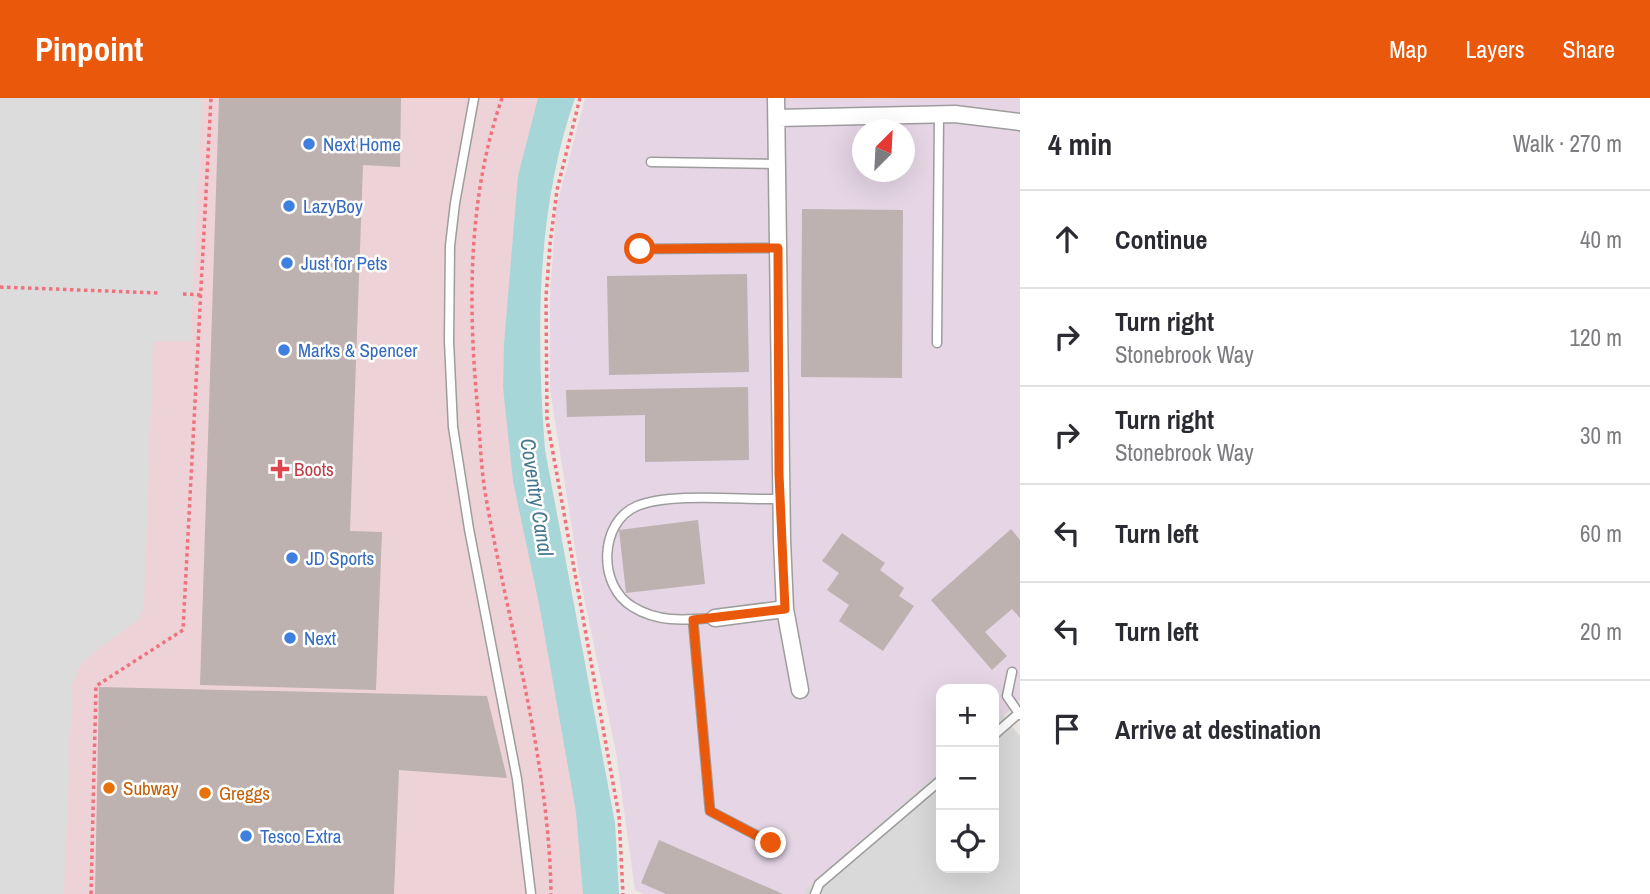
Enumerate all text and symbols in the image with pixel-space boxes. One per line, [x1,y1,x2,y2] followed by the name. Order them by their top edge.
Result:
[35,27,143,71] text: Pinpoint
[1389,33,1427,65] text: Map
[1465,33,1524,65] text: Layers
[1562,33,1615,65] text: Share
[852,119,915,182] north arrow
[1048,124,1112,164] text: 4 min
[1513,128,1622,159] text: Walk · 270 m
[323,131,401,157] place label: Next Home
[301,136,317,152] marker: Next Home
[303,193,363,219] place label: LazyBoy
[281,198,297,214] marker: LazyBoy
[1048,220,1086,258] icon: ahead
[1115,222,1207,257] text: Continue
[1580,224,1622,255] text: 40 m
[624,233,655,264] route start
[301,250,388,276] place label: Just for Pets
[279,255,295,271] marker: Just for Pets
[1115,304,1214,339] text: Turn right
[1048,318,1086,356] icon: right
[1570,322,1622,353] text: 120 m
[298,337,418,363] place label: Marks & Spencer
[1115,339,1254,370] text: Stonebrook Way
[276,342,292,358] marker: Marks & Spencer
[1115,402,1214,437] text: Turn right
[1048,416,1086,454] icon: right
[1580,420,1622,451] text: 30 m
[513,436,561,559] water label: Coventry Canal
[1115,437,1254,468] text: Stonebrook Way
[294,456,334,482] place label: Boots
[272,461,288,477] marker: Boots
[1048,514,1086,552] icon: left
[1115,516,1199,551] text: Turn left
[1580,518,1622,549] text: 60 m
[306,545,375,571] place label: JD Sports
[284,550,300,566] marker: JD Sports
[1048,612,1086,650] icon: left
[1115,614,1199,649] text: Turn left
[1580,616,1622,647] text: 20 m
[304,625,337,651] place label: Next
[282,630,298,646] marker: Next
[936,684,999,873] map controls
[936,684,999,747] button: +
[1048,710,1086,748] icon: arrive
[1115,712,1321,747] text: Arrive at destination
[936,747,999,810] button: −
[123,775,179,801] place label: Subway
[101,780,117,796] marker: Subway
[219,780,270,806] place label: Greggs
[197,785,213,801] marker: Greggs
[936,810,999,873] button: locate
[260,823,342,849] place label: Tesco Extra
[755,827,786,858] route end
[238,828,254,844] marker: Tesco Extra

